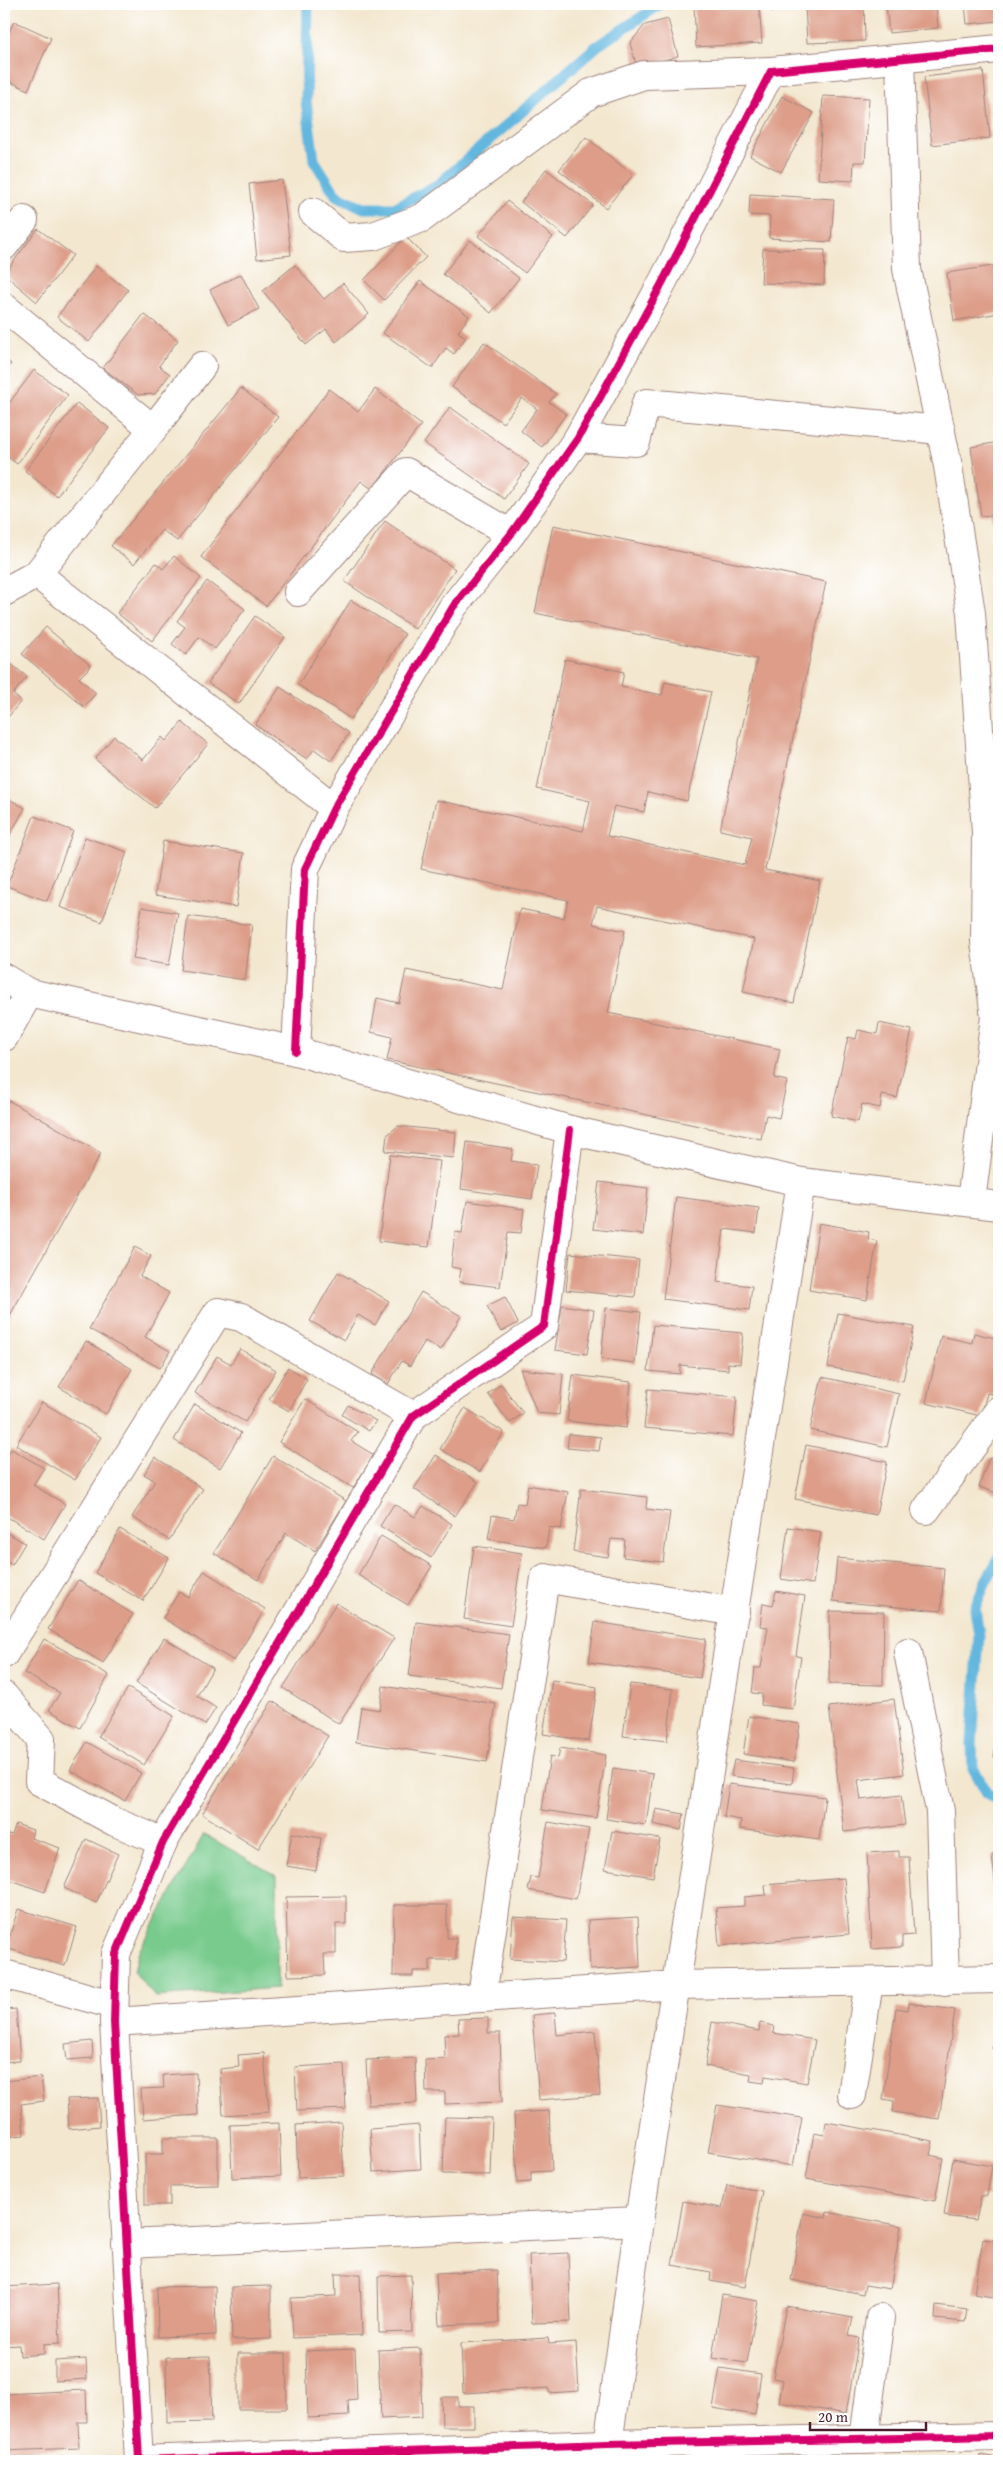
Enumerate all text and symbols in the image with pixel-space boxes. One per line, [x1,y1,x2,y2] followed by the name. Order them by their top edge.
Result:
[810,2400,927,2432] scale bar
[818,2406,849,2427] text: 20 m

